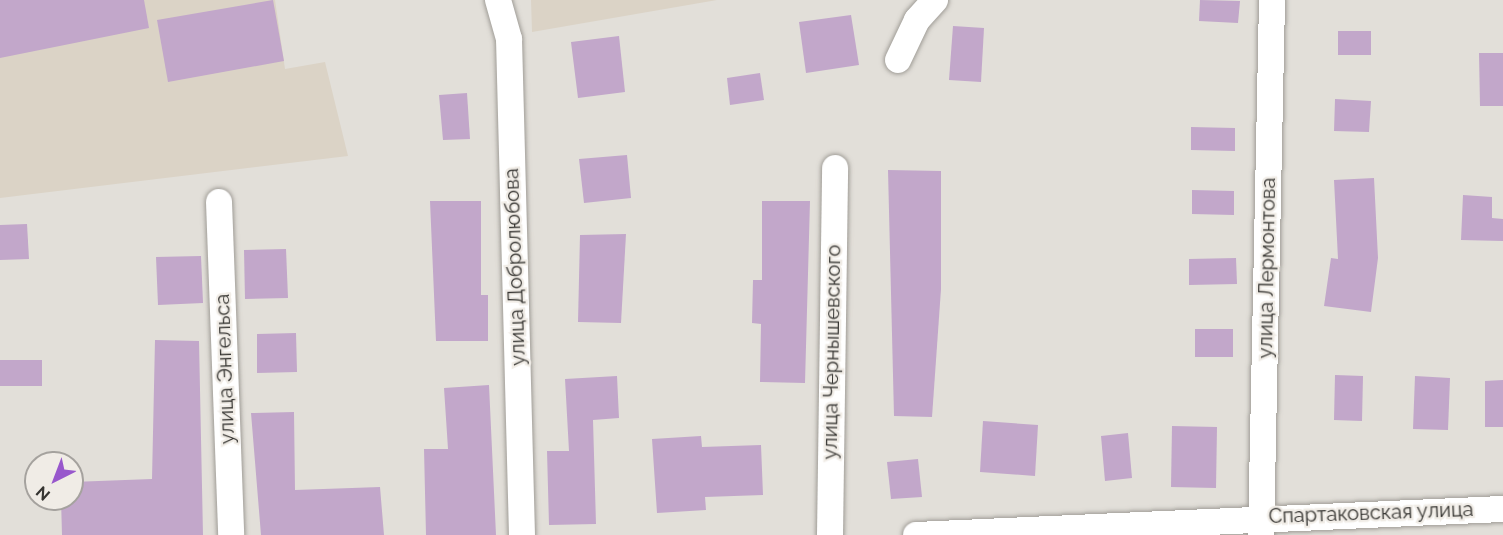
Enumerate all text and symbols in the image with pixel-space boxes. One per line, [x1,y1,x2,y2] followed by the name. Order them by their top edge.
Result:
[500,168,530,366] street label: улица Добролюбова
[1253,177,1281,359] street label: улица Лермонтова
[818,244,846,460] street label: улица Чернышевского
[210,293,240,445] street label: улица Энгельса
[24,451,84,511] north arrow
[32,482,54,504] text: N
[1268,497,1474,529] street label: Спартаковская улица

